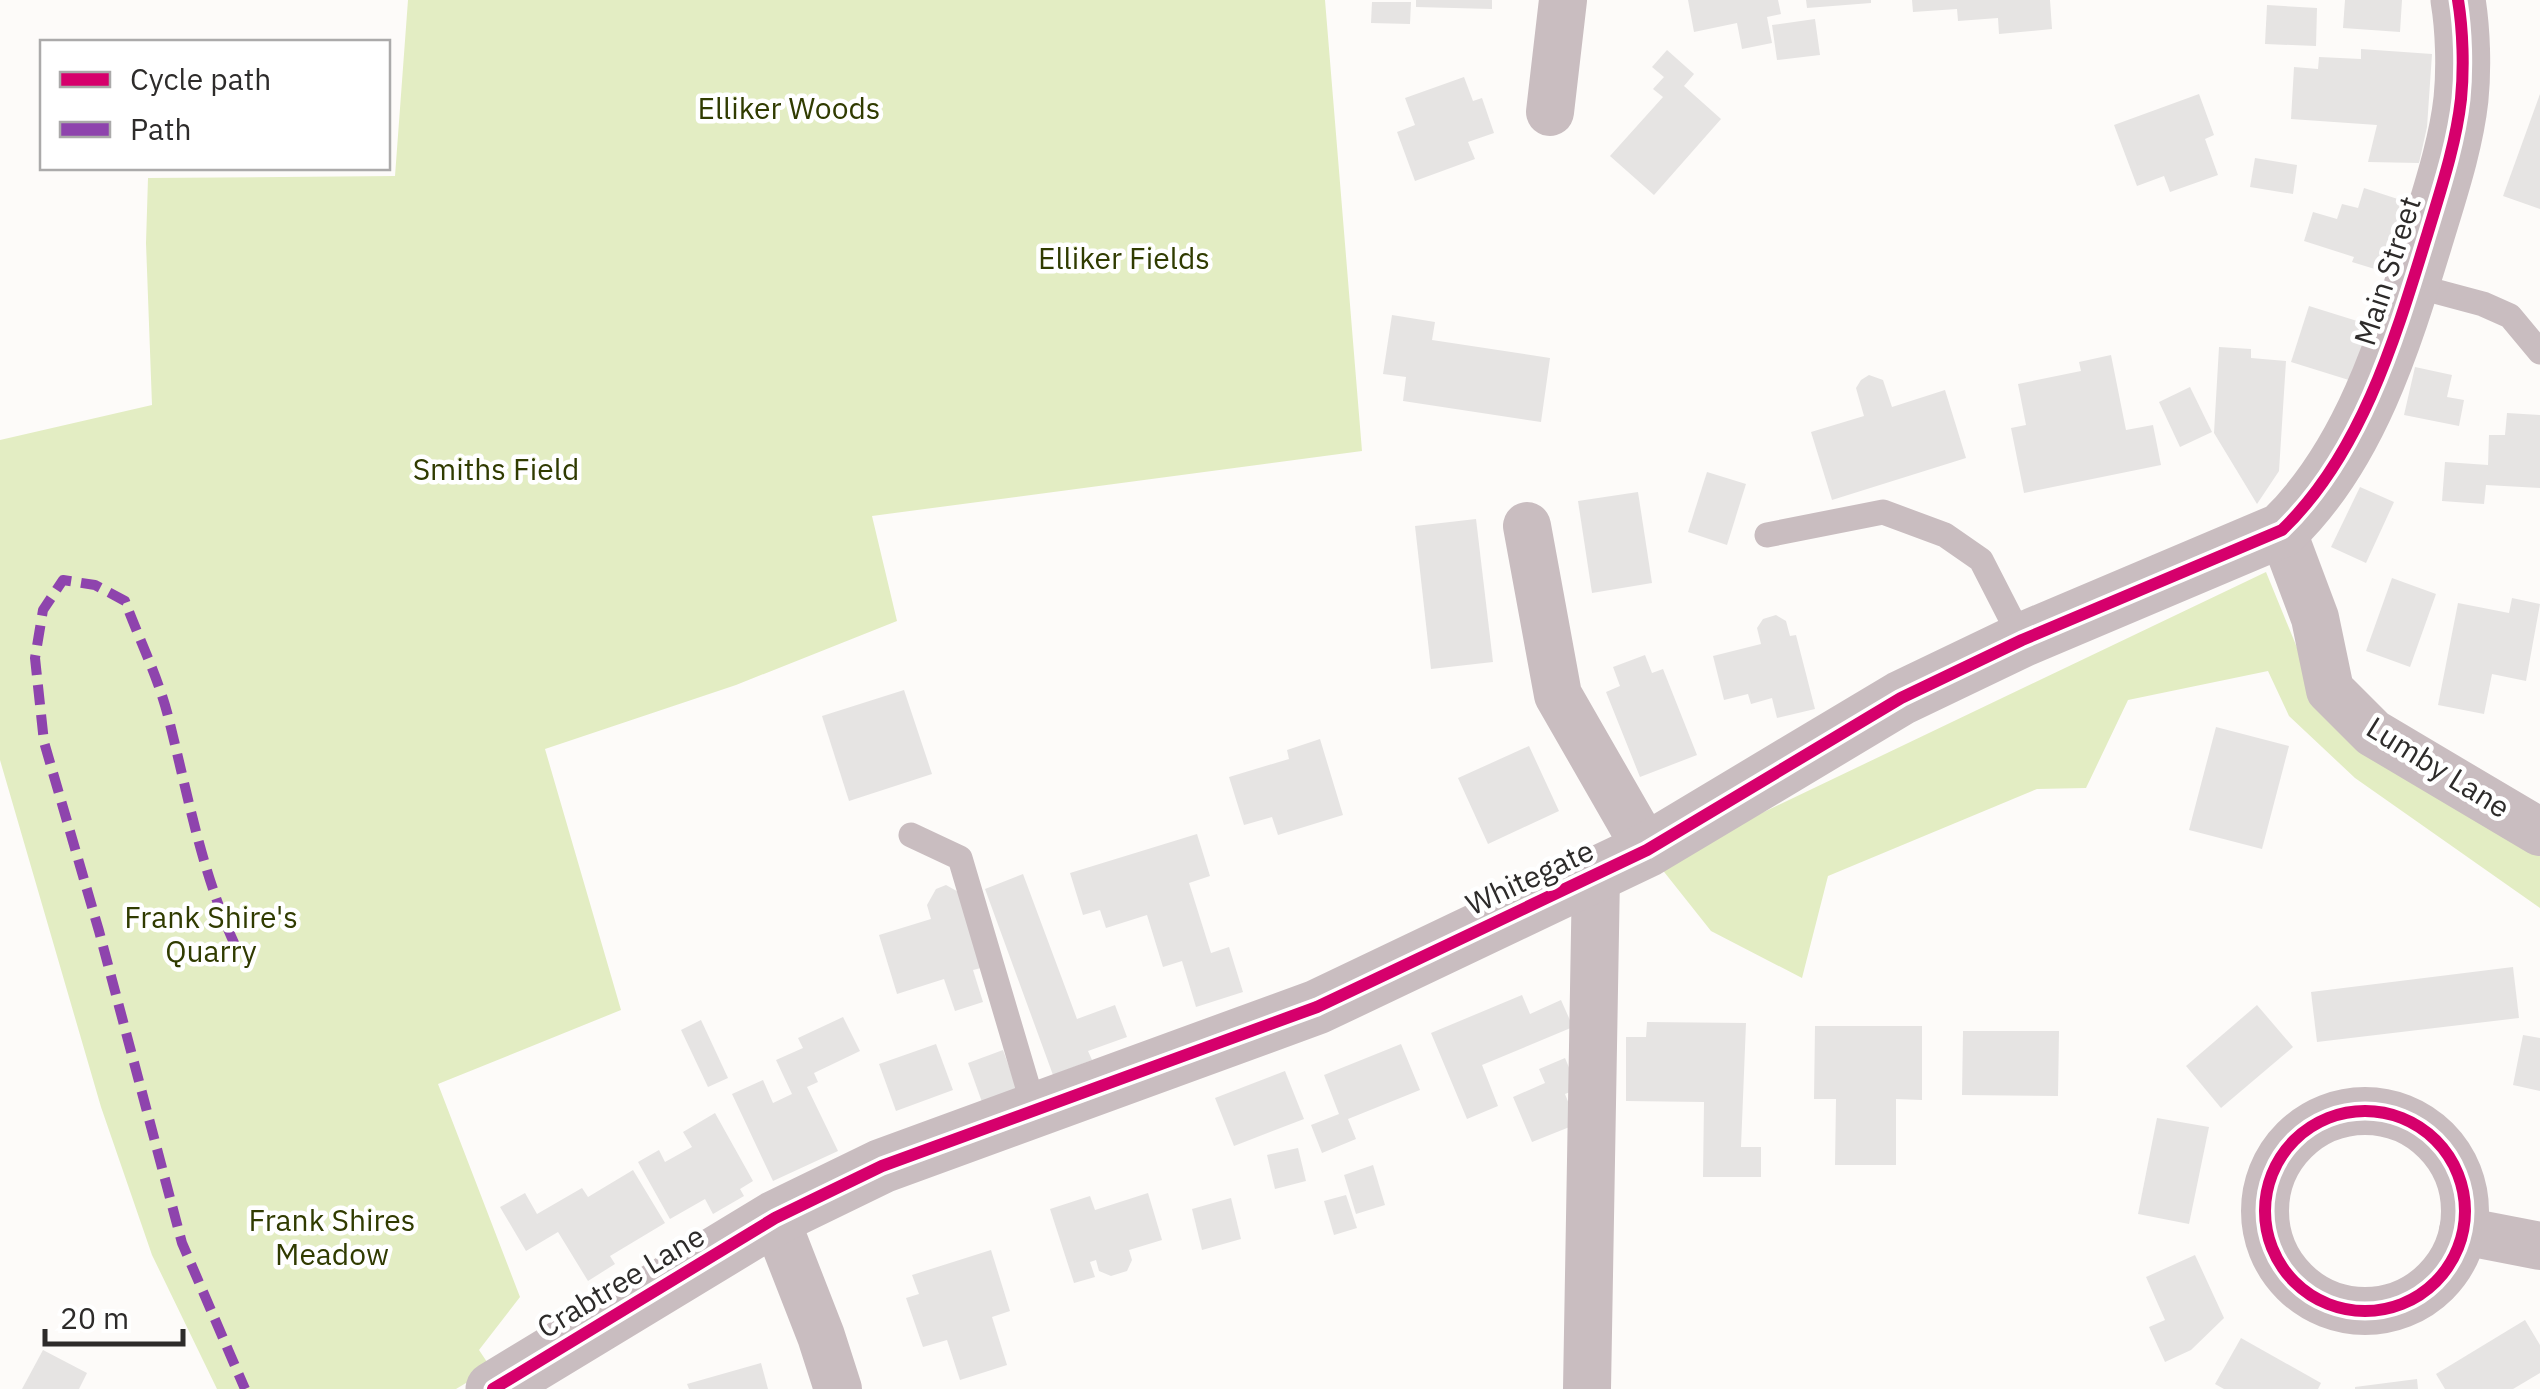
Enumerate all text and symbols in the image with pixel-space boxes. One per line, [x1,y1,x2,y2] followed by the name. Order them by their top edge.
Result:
[40,40,390,170] legend
[130,59,271,98] text: Cycle path
[698,88,880,127] park label: Elliker Woods
[130,109,191,148] text: Path
[2344,191,2429,350] street label: Main Street
[1038,238,1210,277] park label: Elliker Fields
[413,449,579,488] park label: Smiths Field
[2360,707,2518,826] street label: Lumby Lane
[1459,830,1600,923] street label: Whitegate
[124,897,298,970] park label: Frank Shire's Quarry
[249,1200,415,1273] park label: Frank Shires Meadow
[529,1215,711,1346] street label: Crabtree Lane
[45,1284,182,1346] scale bar
[60,1298,129,1337] text: 20 m

